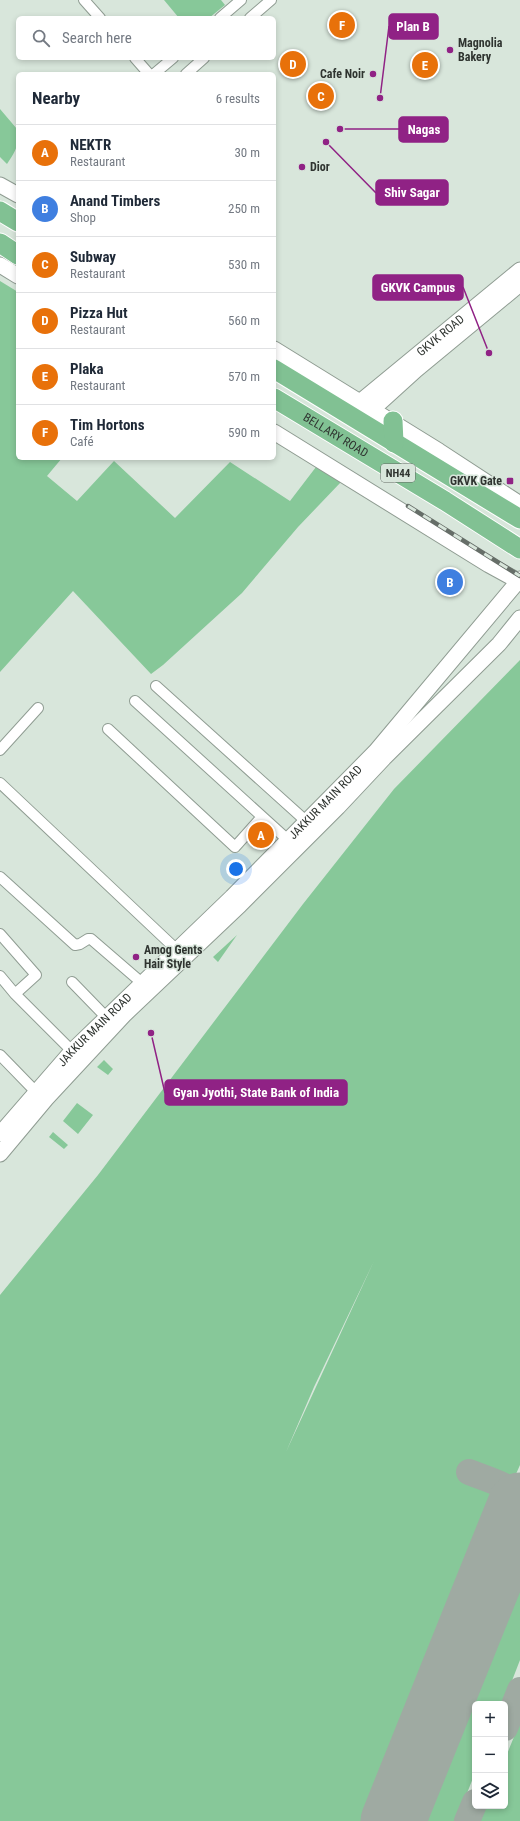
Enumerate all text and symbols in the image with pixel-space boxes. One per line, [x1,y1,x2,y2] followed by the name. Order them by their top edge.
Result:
[329,10,355,40] pin: F
[389,14,438,39] callout: Plan B
[16,16,276,60] search box
[396,19,430,34] text: Plan B
[30,27,52,49] icon: search
[62,29,132,47] text: Search here
[458,36,503,64] place label: Magnolia Bakery
[445,45,455,55] marker: Magnolia Bakery
[280,49,306,79] pin: D
[412,50,438,80] pin: E
[320,67,365,81] place label: Cafe Noir
[368,69,378,79] marker: Cafe Noir
[308,81,334,111] pin: C
[32,88,80,108] text: Nearby
[216,91,260,106] text: 6 results
[399,117,448,142] callout: Nagas
[408,122,440,137] text: Nagas
[70,136,111,154] text: NEKTR
[41,145,49,160] text: A
[234,145,260,160] text: 30 m
[70,154,125,169] text: Restaurant
[310,160,330,174] place label: Dior
[297,162,307,172] marker: Dior
[376,180,448,205] callout: Shiv Sagar
[384,185,441,200] text: Shiv Sagar
[70,192,160,210] text: Anand Timbers
[41,201,49,216] text: B
[228,201,260,216] text: 250 m
[70,210,96,225] text: Shop
[70,248,116,266] text: Subway
[41,257,49,272] text: C
[228,257,260,272] text: 530 m
[70,266,125,281] text: Restaurant
[373,275,463,300] callout: GKVK Campus
[381,280,455,295] text: GKVK Campus
[70,304,128,322] text: Pizza Hut
[414,312,467,359] street label: GKVK ROAD
[41,313,49,328] text: D
[228,313,260,328] text: 560 m
[70,322,125,337] text: Restaurant
[70,360,104,378] text: Plaka
[42,369,48,384] text: E
[228,369,260,384] text: 570 m
[70,378,125,393] text: Restaurant
[301,410,371,460] street label: BELLARY ROAD
[70,416,145,434] text: Tim Hortons
[42,425,48,440] text: F
[228,425,260,440] text: 590 m
[70,434,94,449] text: Café
[381,464,415,482] road number: NH44
[450,474,502,488] place label: GKVK Gate
[505,476,515,486] marker: GKVK Gate
[437,567,463,597] pin: B
[286,762,365,842] street label: JAKKUR MAIN ROAD
[248,820,274,850] pin: A
[226,859,246,879] your location
[144,943,203,971] place label: Amog Gents Hair Style
[131,952,141,962] marker: Amog Gents Hair Style
[55,990,135,1069] street label: JAKKUR MAIN ROAD
[165,1080,347,1105] callout: Gyan Jyothi, State Bank of India
[173,1085,339,1100] text: Gyan Jyothi, State Bank of India
[472,1701,508,1809] map controls
[472,1701,508,1737] button: +
[472,1737,508,1773] button: −
[472,1773,508,1809] button: layers

